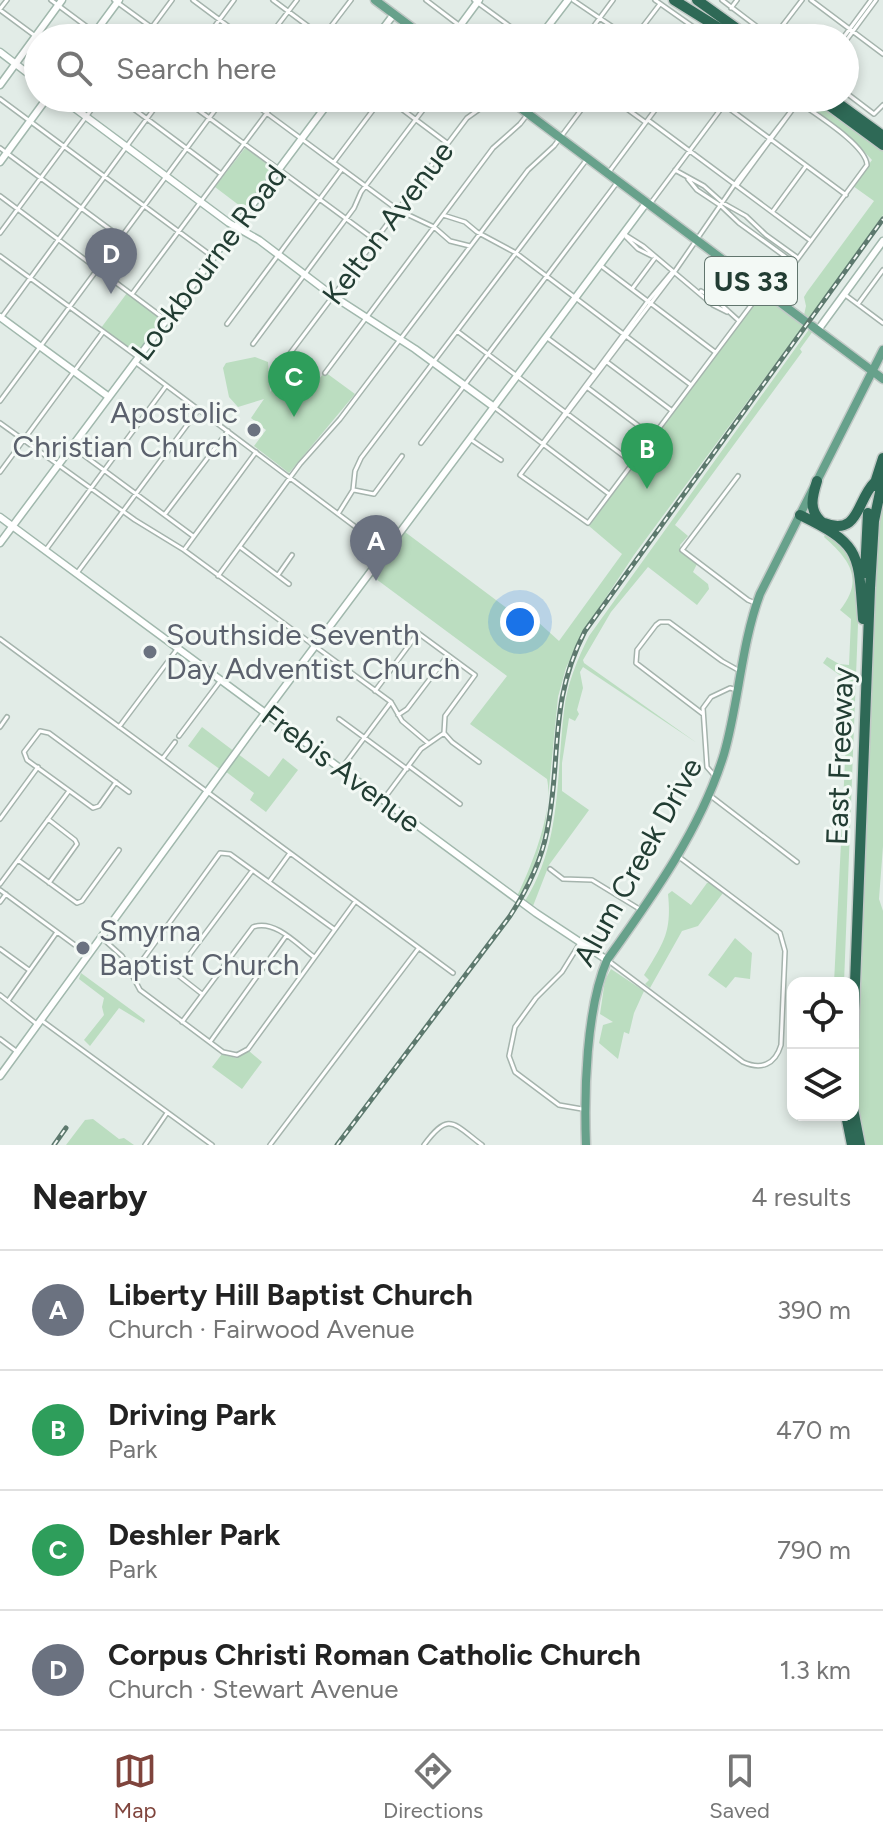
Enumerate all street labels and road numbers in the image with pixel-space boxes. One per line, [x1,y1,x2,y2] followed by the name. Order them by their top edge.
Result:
[314,134,461,312] street label: Kelton Avenue
[123,158,294,368] street label: Lockbourne Road
[705,257,797,305] road number: US 33
[818,666,861,846] street label: East Freeway
[254,697,428,841] street label: Frebis Avenue
[565,751,710,972] street label: Alum Creek Drive

